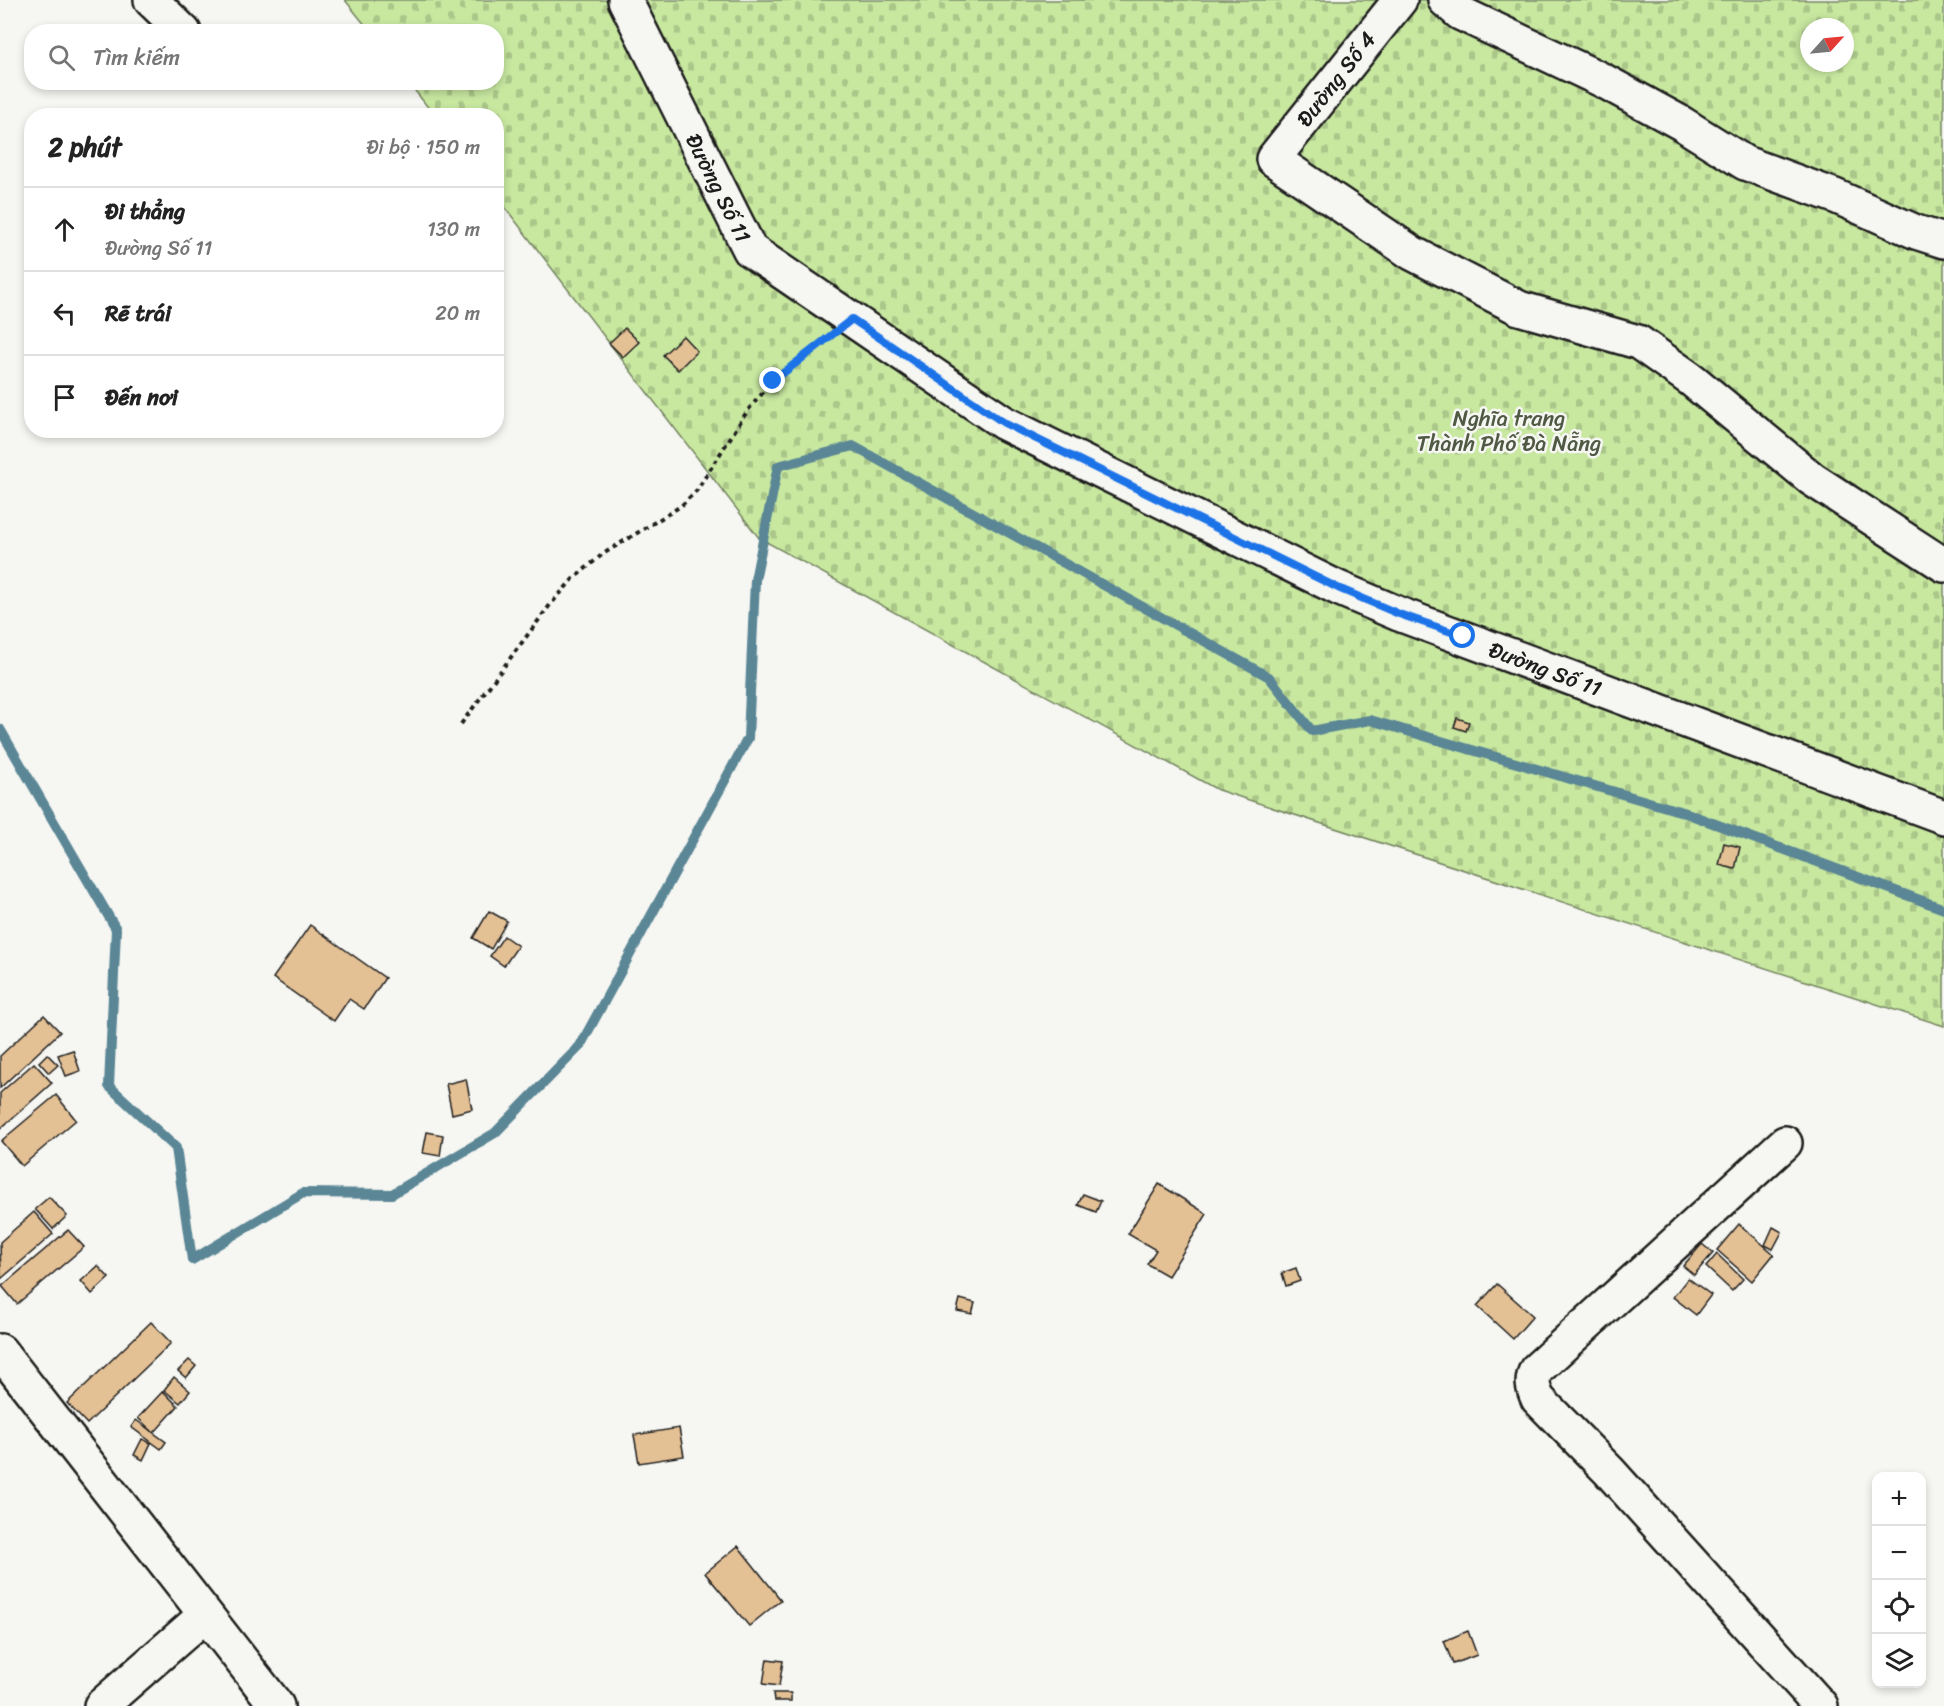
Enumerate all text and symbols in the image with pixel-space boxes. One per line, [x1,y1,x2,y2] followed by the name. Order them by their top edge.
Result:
[1800,18,1854,72] north arrow
[1286,22,1386,136] street label: Đường Số 4
[24,24,504,90] search box
[93,38,180,77] text: Tìm kiếm
[45,41,78,74] icon: search
[48,124,122,170] text: 2 phút
[675,126,763,249] street label: Đường Số 11
[366,130,480,165] text: Đi bộ · 150 m
[105,192,185,231] text: Đi thẳng
[427,212,480,247] text: 130 m
[48,213,81,246] icon: ahead
[105,231,212,266] text: Đường Số 11
[105,294,171,333] text: Rẽ trái
[435,296,480,331] text: 20 m
[48,297,81,330] icon: left
[759,367,785,393] route end
[105,378,178,417] text: Đến nơi
[48,381,81,414] icon: arrive
[1417,399,1601,463] park label: Nghĩa trang Thành Phố Đà Nẵng
[1449,622,1475,648] route start
[1483,630,1608,707] street label: Đường Số 11
[1872,1472,1926,1688] map controls
[1872,1472,1926,1526] button: +
[1872,1526,1926,1580] button: −
[1872,1580,1926,1634] button: locate
[1872,1634,1926,1688] button: layers

